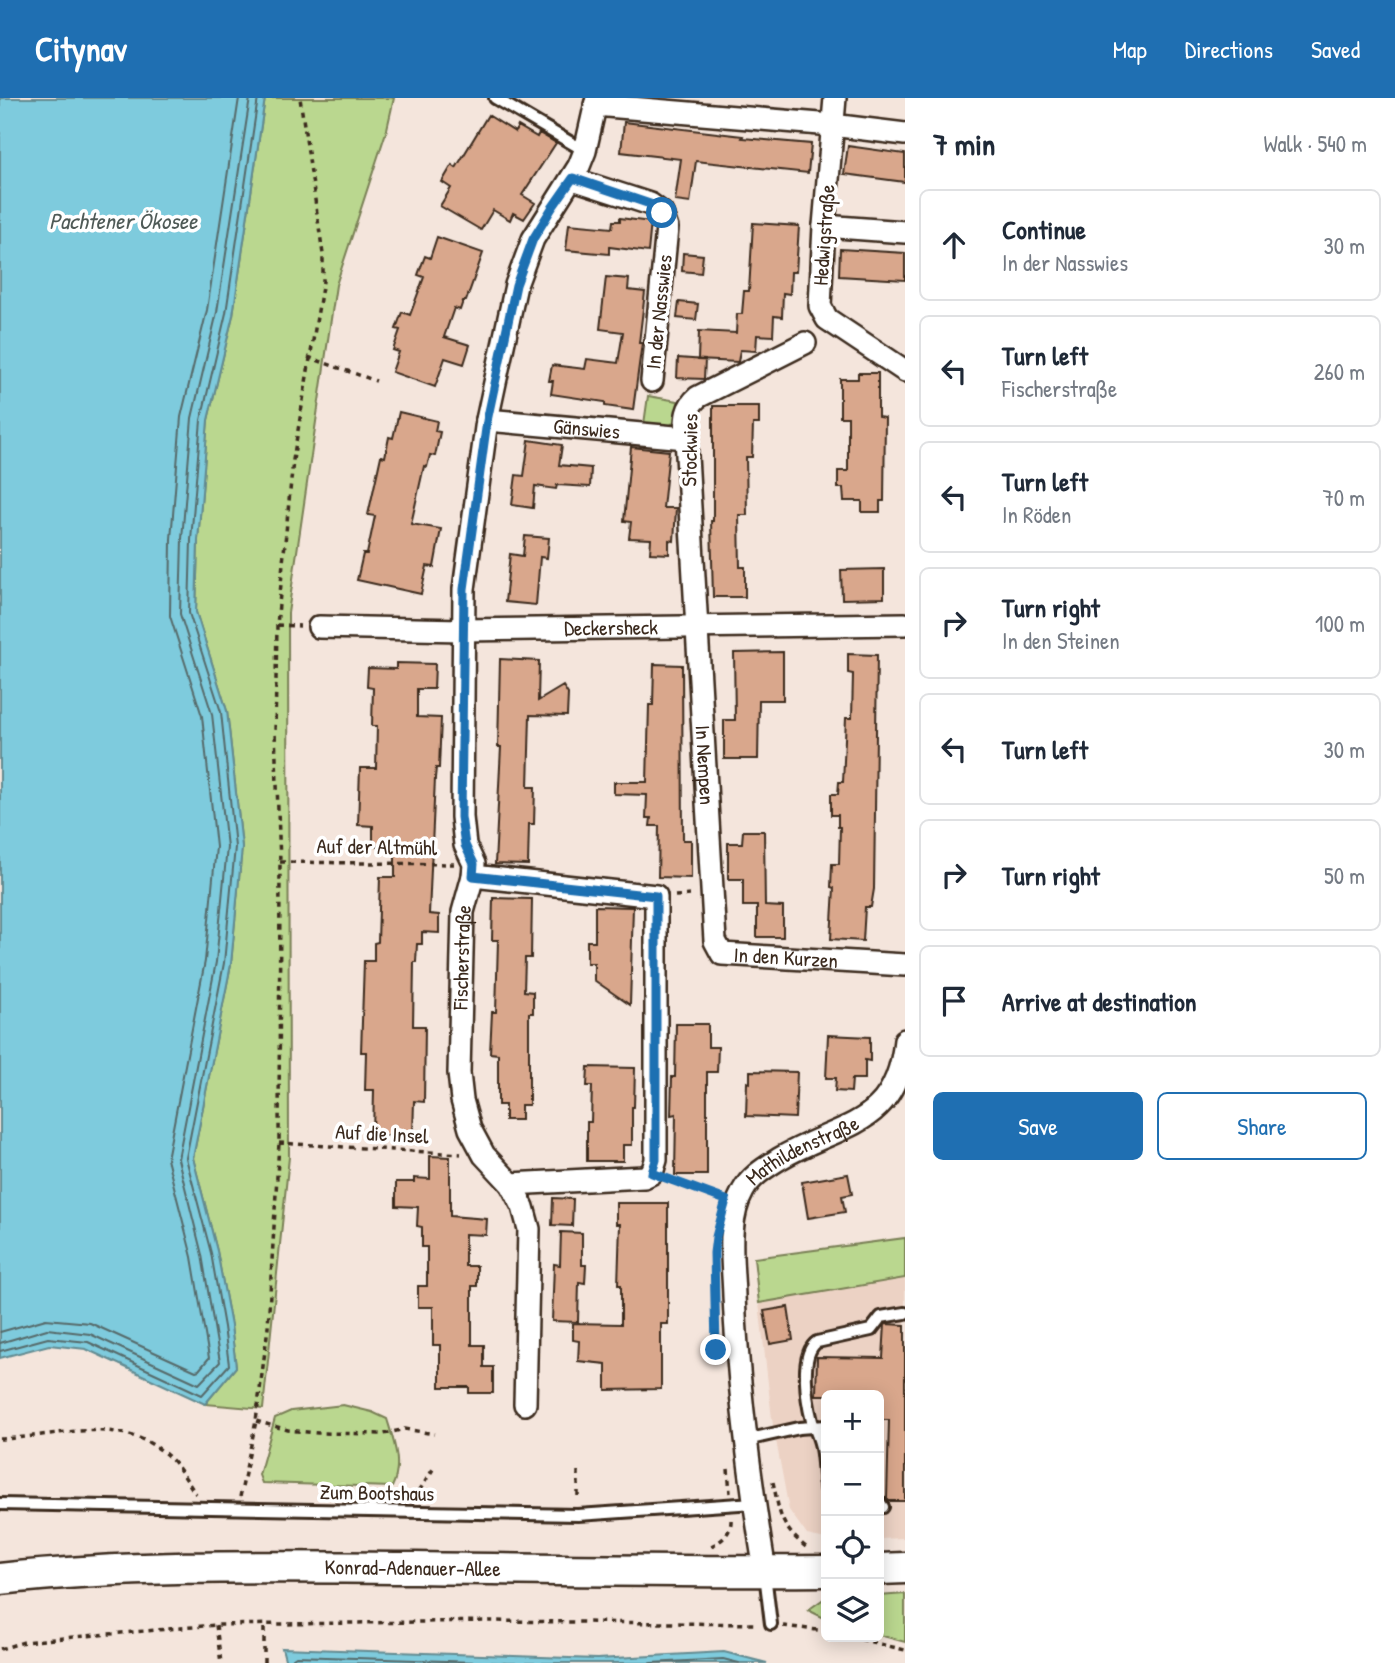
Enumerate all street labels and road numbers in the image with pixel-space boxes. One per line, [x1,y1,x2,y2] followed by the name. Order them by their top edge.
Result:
[806,183,841,286] street label: Hedwigstraße
[638,253,679,371] street label: In der Nasswies
[552,411,621,446] street label: Gänswies
[674,413,705,487] street label: Stockwies
[564,612,658,643] street label: Deckersheck
[689,724,722,806] street label: In Nempen
[316,831,438,862] street label: Auf der Altmühl
[446,901,478,1011] street label: Fischerstraße
[733,940,839,975] street label: In den Kurzen
[739,1108,864,1192] street label: Mathildenstraße
[335,1117,430,1150] street label: Auf die Insel
[319,1477,435,1508] street label: Zum Bootshaus
[325,1552,501,1583] street label: Konrad-Adenauer-Allee

